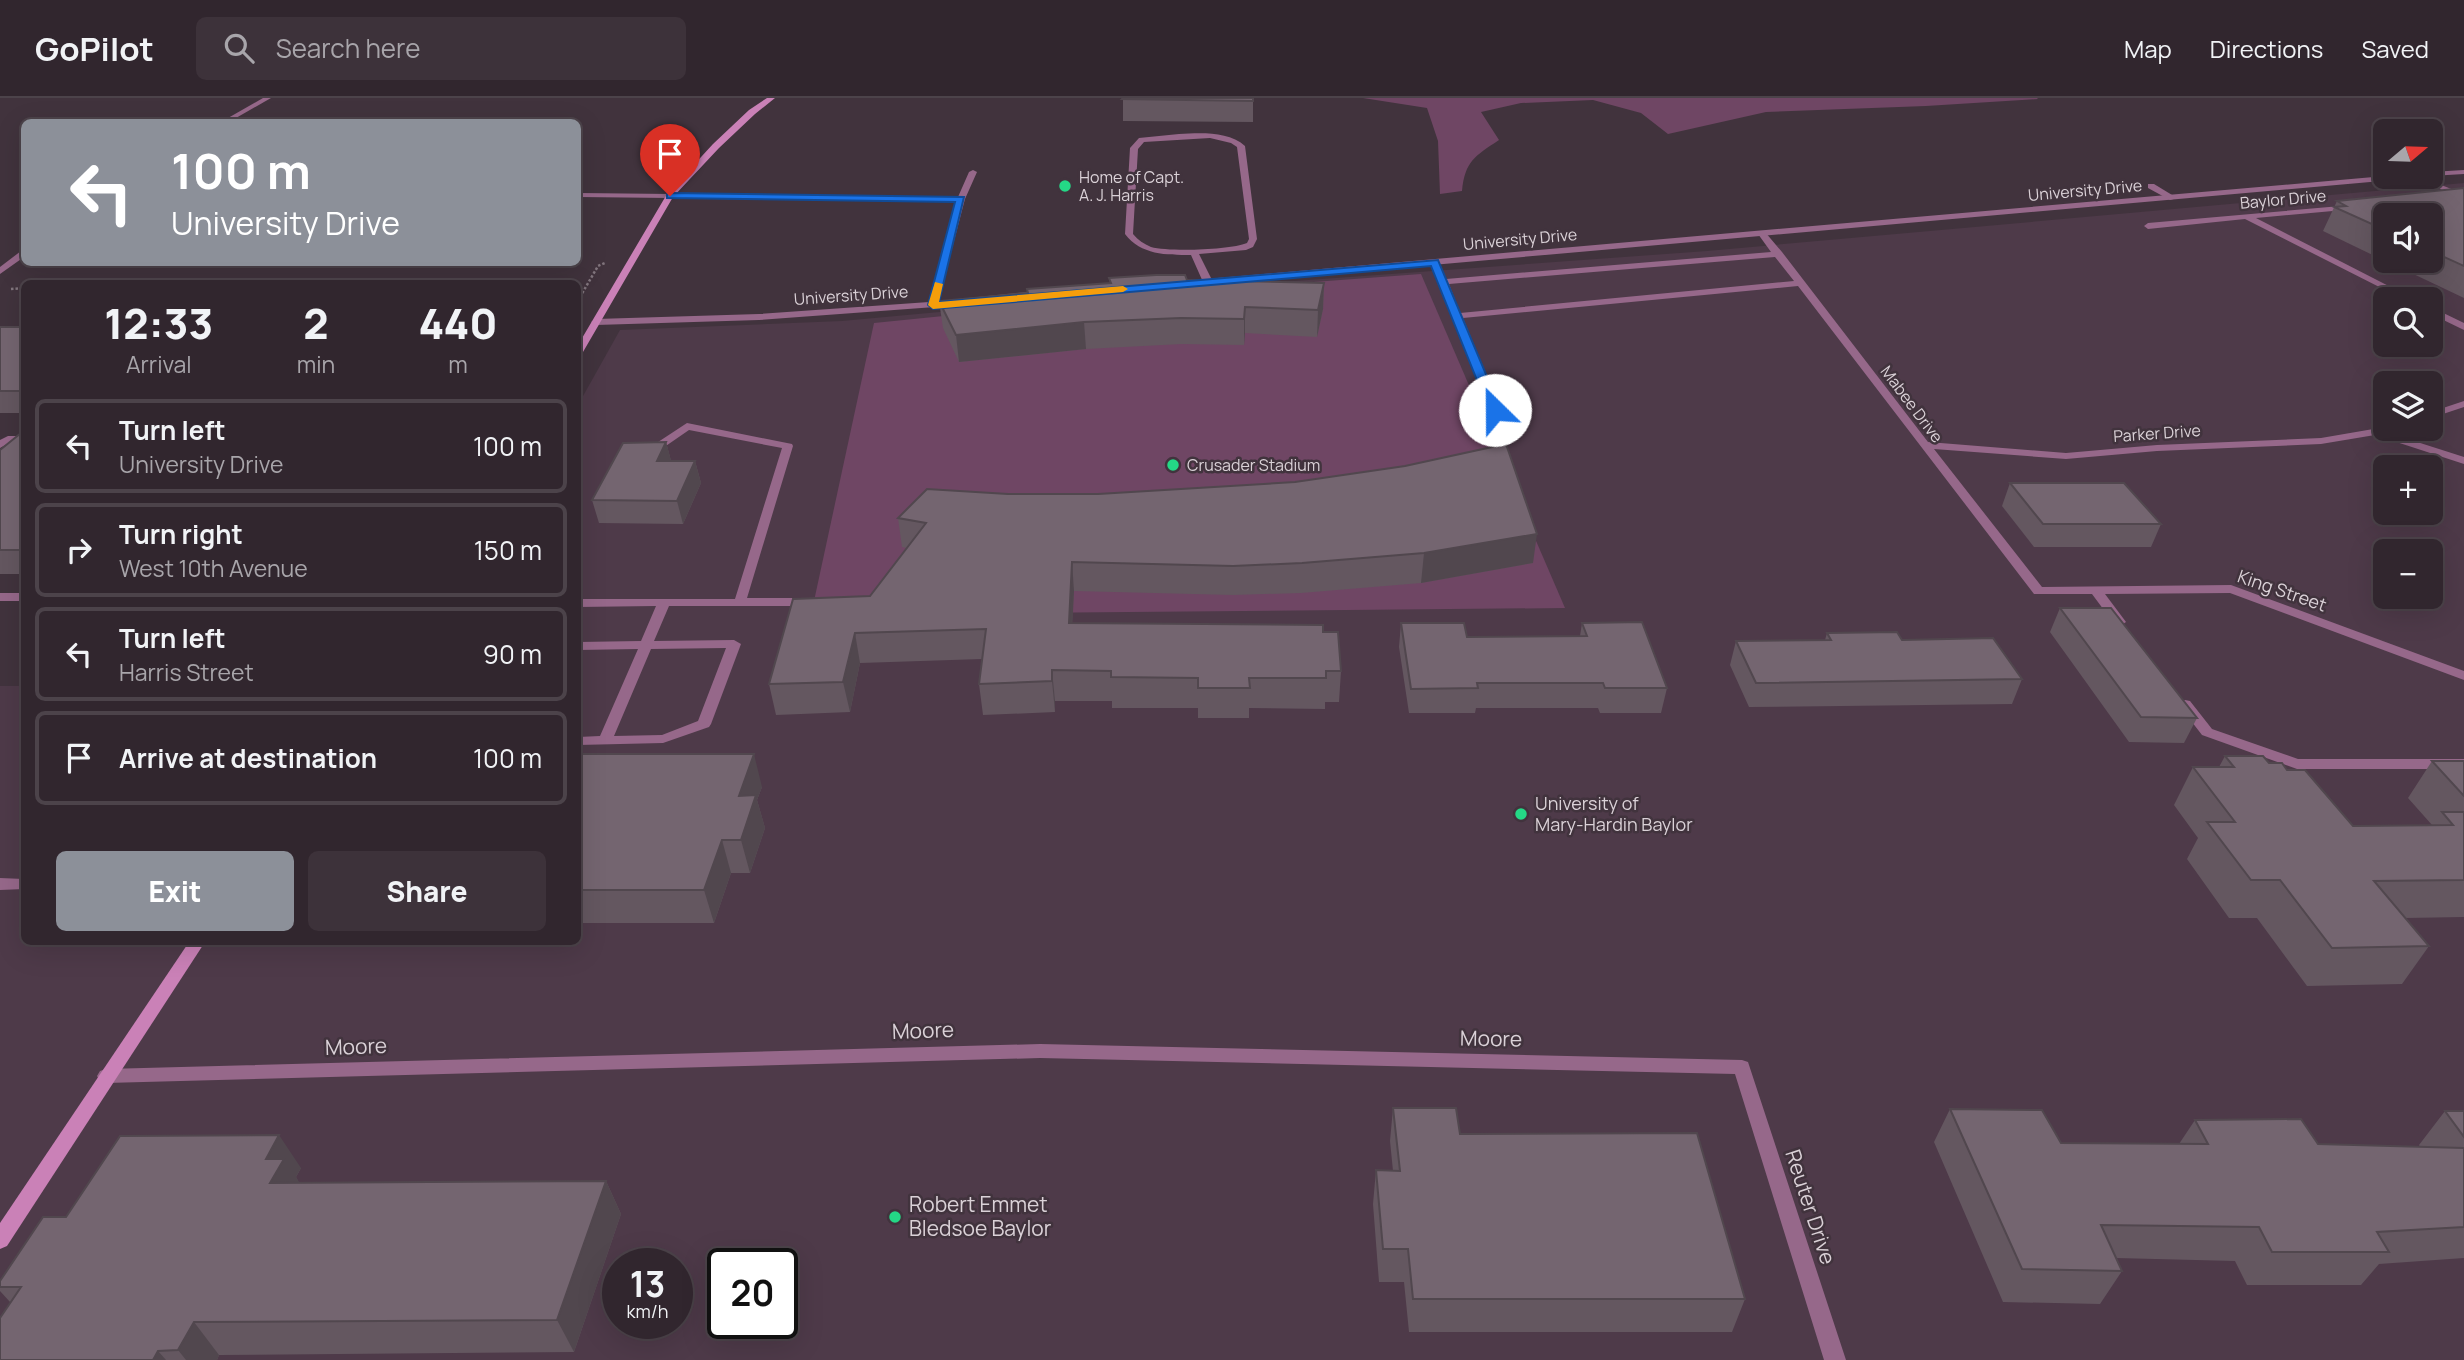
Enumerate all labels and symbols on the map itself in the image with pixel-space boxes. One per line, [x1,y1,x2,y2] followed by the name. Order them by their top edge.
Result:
[2373,119,2443,189] north arrow
[640,124,700,196] pin
[1079,166,1184,206] place label: Home of Capt. A. J. Harris
[2027,174,2143,206] street label: University Drive
[1057,178,1073,194] marker: Home of Capt. A. J. Harris
[2239,184,2327,214] street label: Baylor Drive
[1462,223,1578,255] street label: University Drive
[793,280,909,310] street label: University Drive
[1876,361,1948,447] street label: Mabee Drive
[1458,373,1532,447] position arrow
[2113,419,2201,447] street label: Parker Drive
[1187,454,1320,476] place label: Crusader Stadium
[1165,457,1181,473] marker: Crusader Stadium
[2235,564,2330,616] street label: King Street
[1535,791,1693,836] place label: University of Mary-Hardin Baylor
[1513,806,1529,822] marker: University of Mary-Hardin Baylor
[891,1015,955,1045] street label: Moore
[1460,1023,1522,1053] street label: Moore
[324,1031,388,1061] street label: Moore
[1779,1146,1843,1268] street label: Reuter Drive
[909,1190,1052,1242] place label: Robert Emmet Bledsoe Baylor
[887,1209,903,1225] marker: Robert Emmet Bledsoe Baylor
[707,1248,798,1339] speed limit sign: 20

